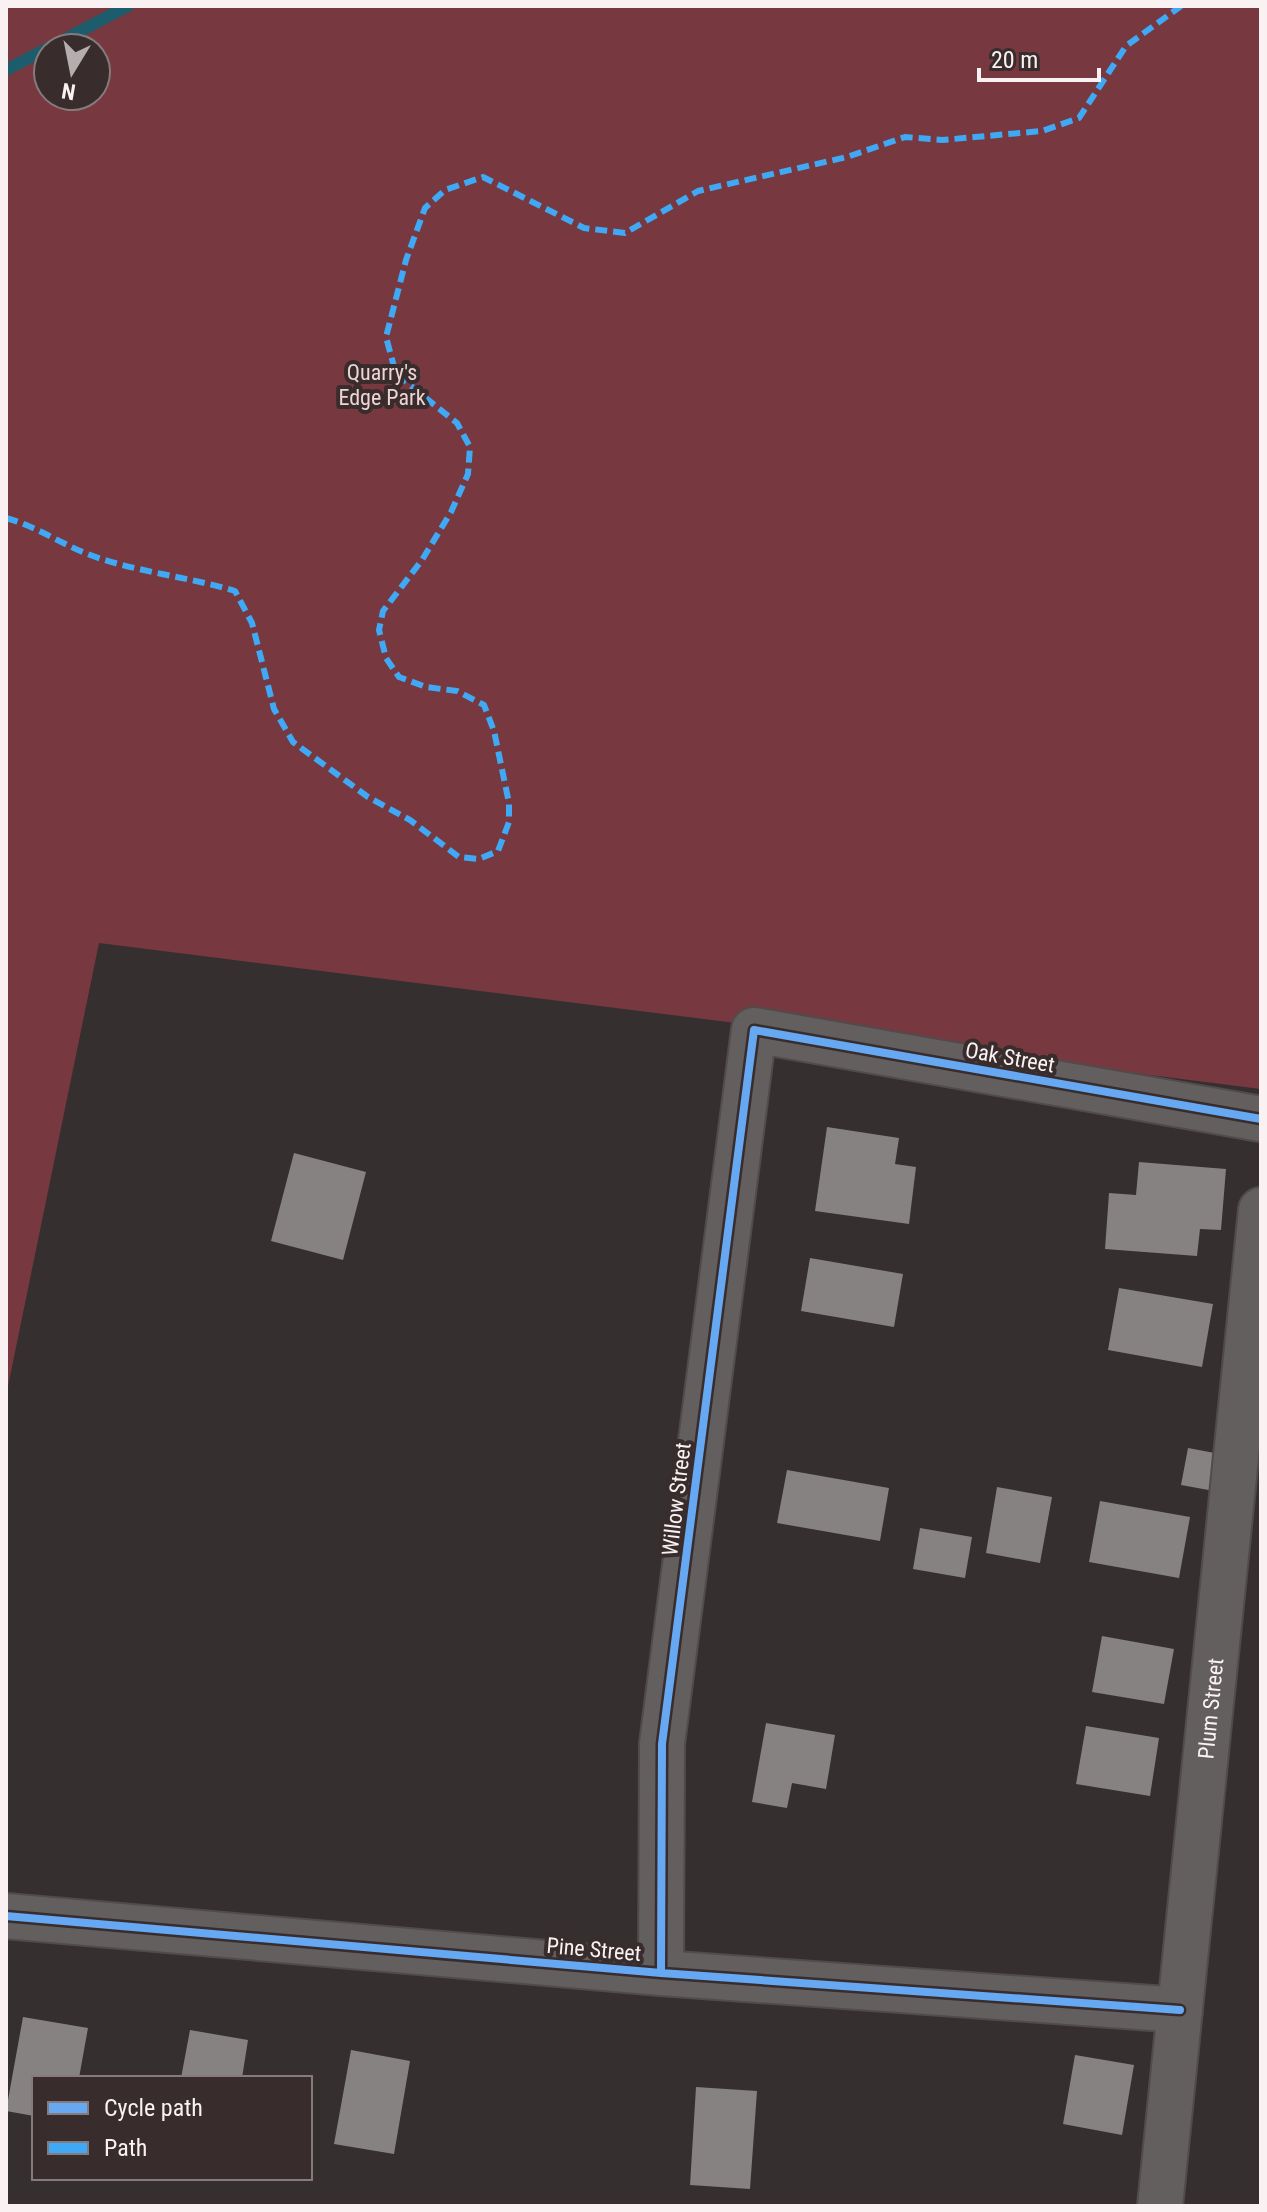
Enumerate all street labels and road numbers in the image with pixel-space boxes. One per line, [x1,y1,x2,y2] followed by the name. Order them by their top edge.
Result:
[963,1037,1057,1078] street label: Oak Street
[657,1441,696,1557] street label: Willow Street
[1193,1657,1228,1760] street label: Plum Street
[546,1933,642,1966] street label: Pine Street

